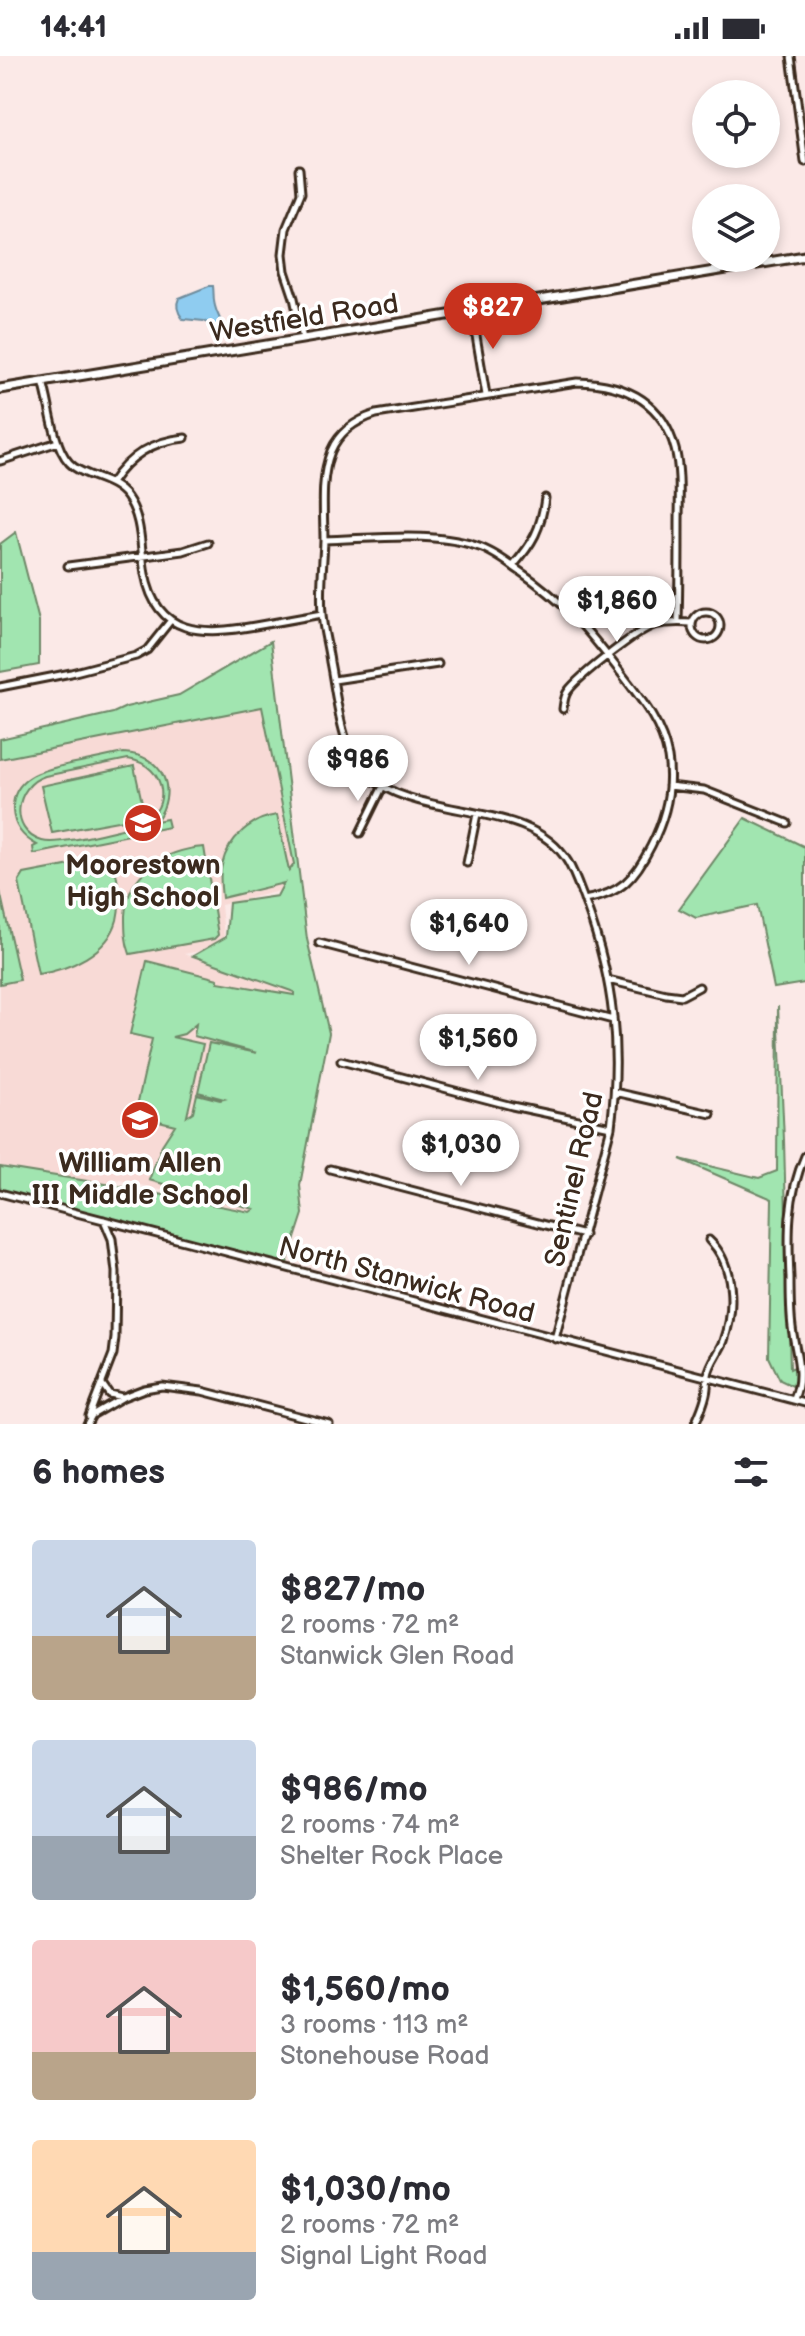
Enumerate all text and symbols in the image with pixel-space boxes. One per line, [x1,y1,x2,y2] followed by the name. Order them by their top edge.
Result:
[40,10,107,46] text: 14:41
[692,80,780,272] map controls
[692,80,780,168] button: locate
[692,184,780,272] button: layers
[446,283,540,351] pin: $827
[208,287,401,350] street label: Westfield Road
[462,293,524,324] text: $827
[552,576,682,644] pin: $1,860
[576,586,658,617] text: $1,860
[311,735,405,803] pin: $986
[326,745,390,776] text: $986
[122,802,164,844] school or university icon: Moorestown High School
[65,849,221,914] place label: Moorestown High School
[404,899,534,967] pin: $1,640
[428,909,510,940] text: $1,640
[413,1014,543,1082] pin: $1,560
[438,1024,518,1055] text: $1,560
[538,1089,611,1270] street label: Sentinel Road
[119,1099,161,1141] school or university icon: William Allen III Middle School
[396,1120,526,1188] pin: $1,030
[420,1130,502,1161] text: $1,030
[31,1147,249,1212] place label: William Allen III Middle School
[275,1230,538,1331] street label: North Stanwick Road
[729,1450,773,1494] icon: filters
[32,1452,165,1493] text: 6 homes
[280,1569,425,1610] text: $827/mo
[96,1572,192,1668] icon: home
[280,1610,459,1641] text: 2 rooms · 72 m²
[280,1641,514,1672] text: Stanwick Glen Road
[280,1769,428,1810] text: $986/mo
[96,1772,192,1868] icon: home
[280,1810,460,1841] text: 2 rooms · 74 m²
[280,1841,503,1872] text: Shelter Rock Place
[280,1969,450,2010] text: $1,560/mo
[96,1972,192,2068] icon: home
[280,2010,469,2041] text: 3 rooms · 113 m²
[280,2041,489,2072] text: Stonehouse Road
[280,2169,451,2210] text: $1,030/mo
[96,2172,192,2268] icon: home
[280,2210,459,2241] text: 2 rooms · 72 m²
[280,2241,487,2272] text: Signal Light Road

